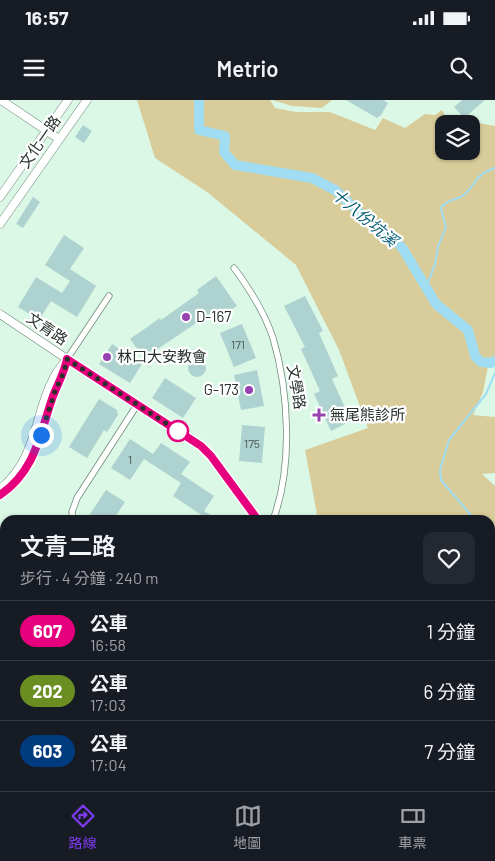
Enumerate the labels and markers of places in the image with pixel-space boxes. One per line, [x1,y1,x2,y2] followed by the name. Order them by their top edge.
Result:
[196,307,231,325] place label: D-167
[180,311,192,323] marker: D-167
[117,347,207,365] place label: 林口大安教會
[101,351,113,363] marker: 林口大安教會
[204,380,239,398] place label: G-173
[243,384,255,396] marker: G-173
[330,405,405,423] place label: 無尾熊診所
[312,408,326,422] marker: 無尾熊診所
[167,420,189,442] unlabelled marker

